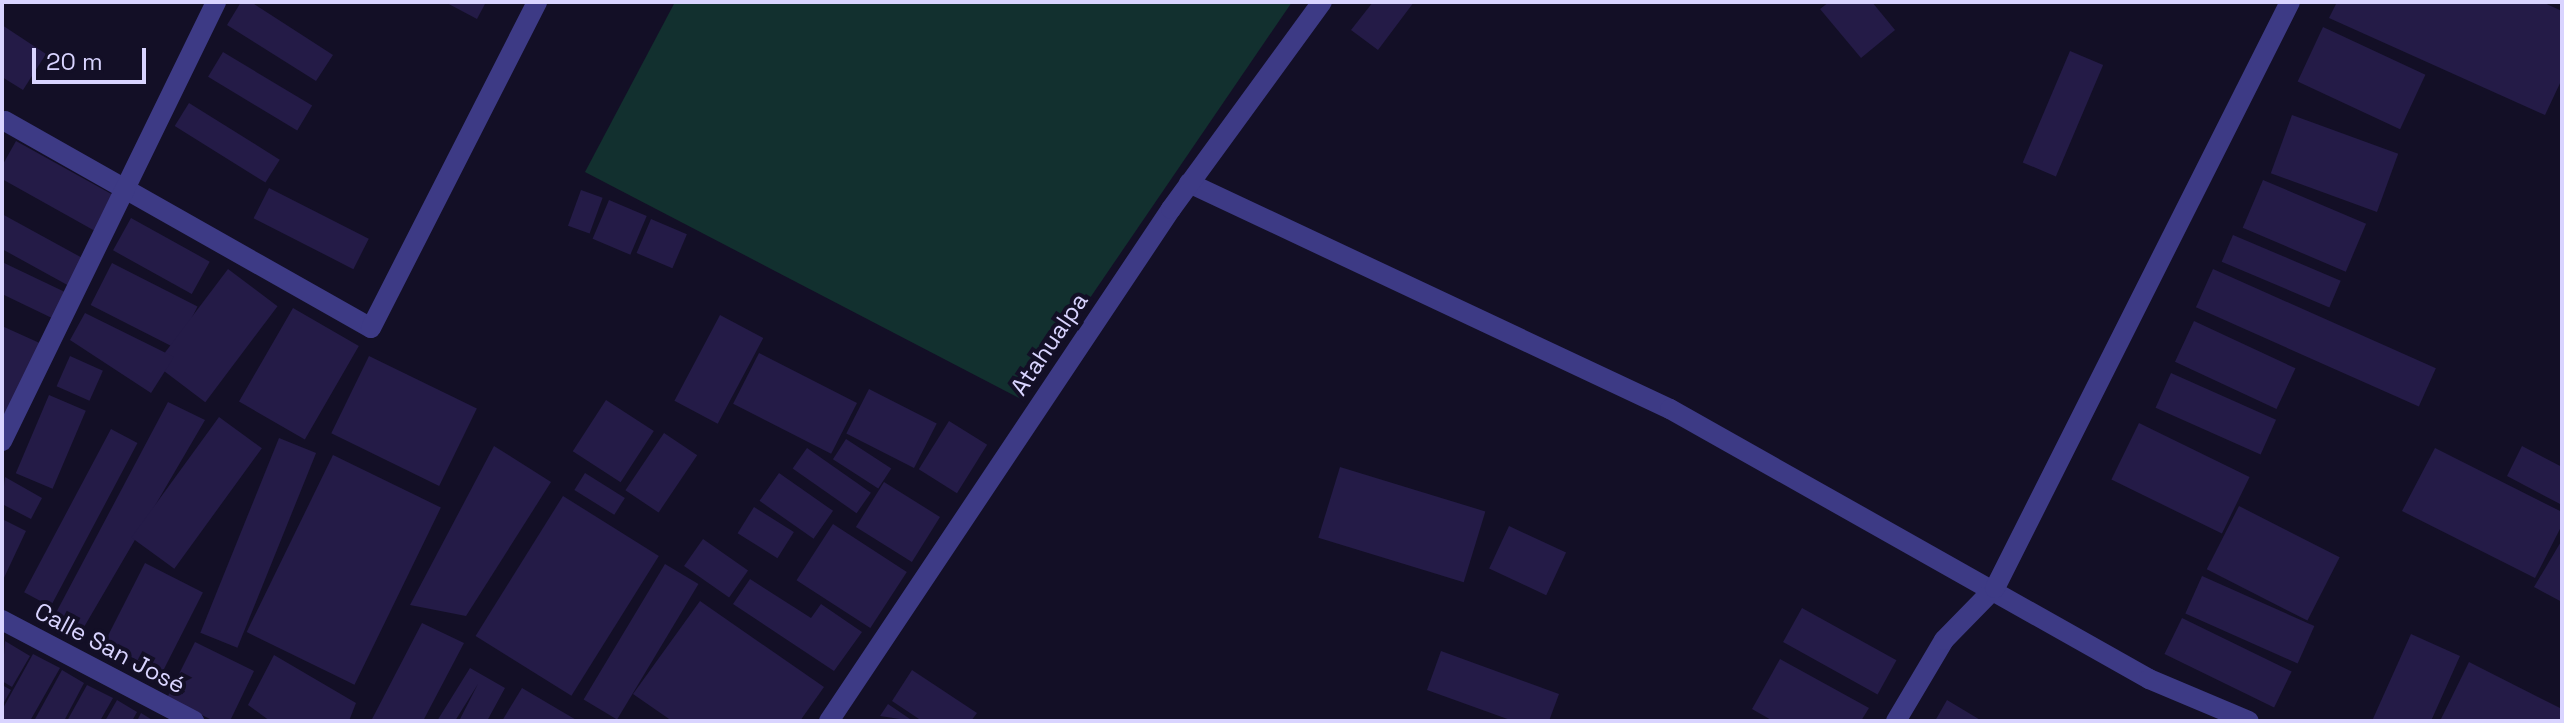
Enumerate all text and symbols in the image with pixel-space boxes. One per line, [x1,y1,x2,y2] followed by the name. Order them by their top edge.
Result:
[36,32,150,82] scale bar
[46,46,103,77] text: 20 m
[1004,287,1094,401] street label: Atahualpa
[30,596,190,700] street label: Calle San José

